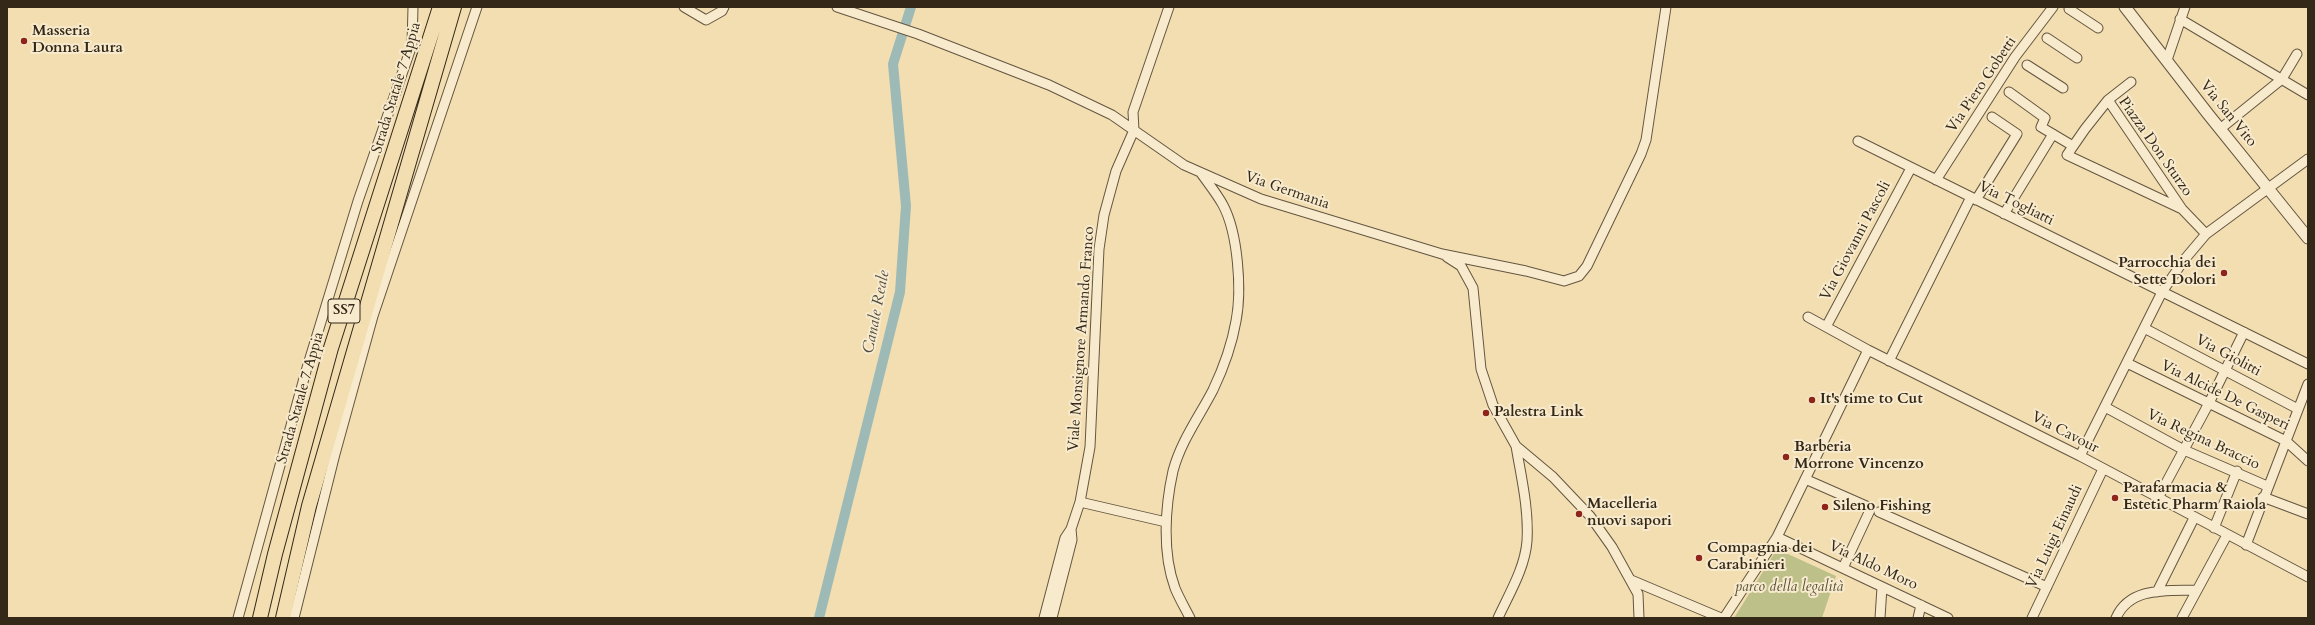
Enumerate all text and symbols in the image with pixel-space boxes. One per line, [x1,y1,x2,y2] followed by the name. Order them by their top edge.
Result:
[368,20,426,156] street label: Strada Statale 7 Appia
[32,23,123,58] place label: Masseria Donna Laura
[1943,34,2021,136] street label: Via Piero Gobetti
[19,36,29,46] marker: Masseria Donna Laura
[2196,77,2260,151] street label: Via San Vito
[2114,94,2196,200] street label: Piazza Don Sturzo
[1242,168,1332,214] street label: Via Germania
[1817,178,1895,304] street label: Via Giovanni Pascoli
[1975,178,2057,230] street label: Via Togliatti
[1065,226,1099,452] street label: Viale Monsignore Armando Franco
[2118,255,2216,290] place label: Parrocchia dei Sette Dolori
[2219,268,2229,278] marker: Parrocchia dei Sette Dolori
[860,269,894,355] water label: Canale Reale
[328,299,360,323] road number: SS7
[274,330,328,466] street label: Strada Statale 7 Appia
[2192,331,2264,381] street label: Via Giolitti
[2158,357,2292,435] street label: Via Alcide De Gasperi
[1820,391,1923,409] place label: It's time to Cut
[1807,395,1817,405] marker: It's time to Cut
[1494,404,1584,422] place label: Palestra Link
[2144,406,2262,474] street label: Via Regina Braccio
[1481,408,1491,418] marker: Palestra Link
[2028,408,2102,458] street label: Via Cavour
[1794,439,1924,474] place label: Barberia Morrone Vincenzo
[1781,452,1791,462] marker: Barberia Morrone Vincenzo
[2123,480,2266,515] place label: Parafarmacia & Estetic Pharm Raiola
[2023,482,2087,592] street label: Via Luigi Einaudi
[2110,493,2120,503] marker: Parafarmacia & Estetic Pharm Raiola
[1587,496,1672,531] place label: Macelleria nuovi sapori
[1833,498,1931,516] place label: Sileno Fishing
[1820,502,1830,512] marker: Sileno Fishing
[1574,509,1584,519] marker: Macelleria nuovi sapori
[1826,538,1920,594] street label: Via Aldo Moro
[1707,540,1813,575] place label: Compagnia dei Carabinieri
[1694,553,1704,563] marker: Compagnia dei Carabinieri
[1735,579,1843,597] park label: parco della legalità

